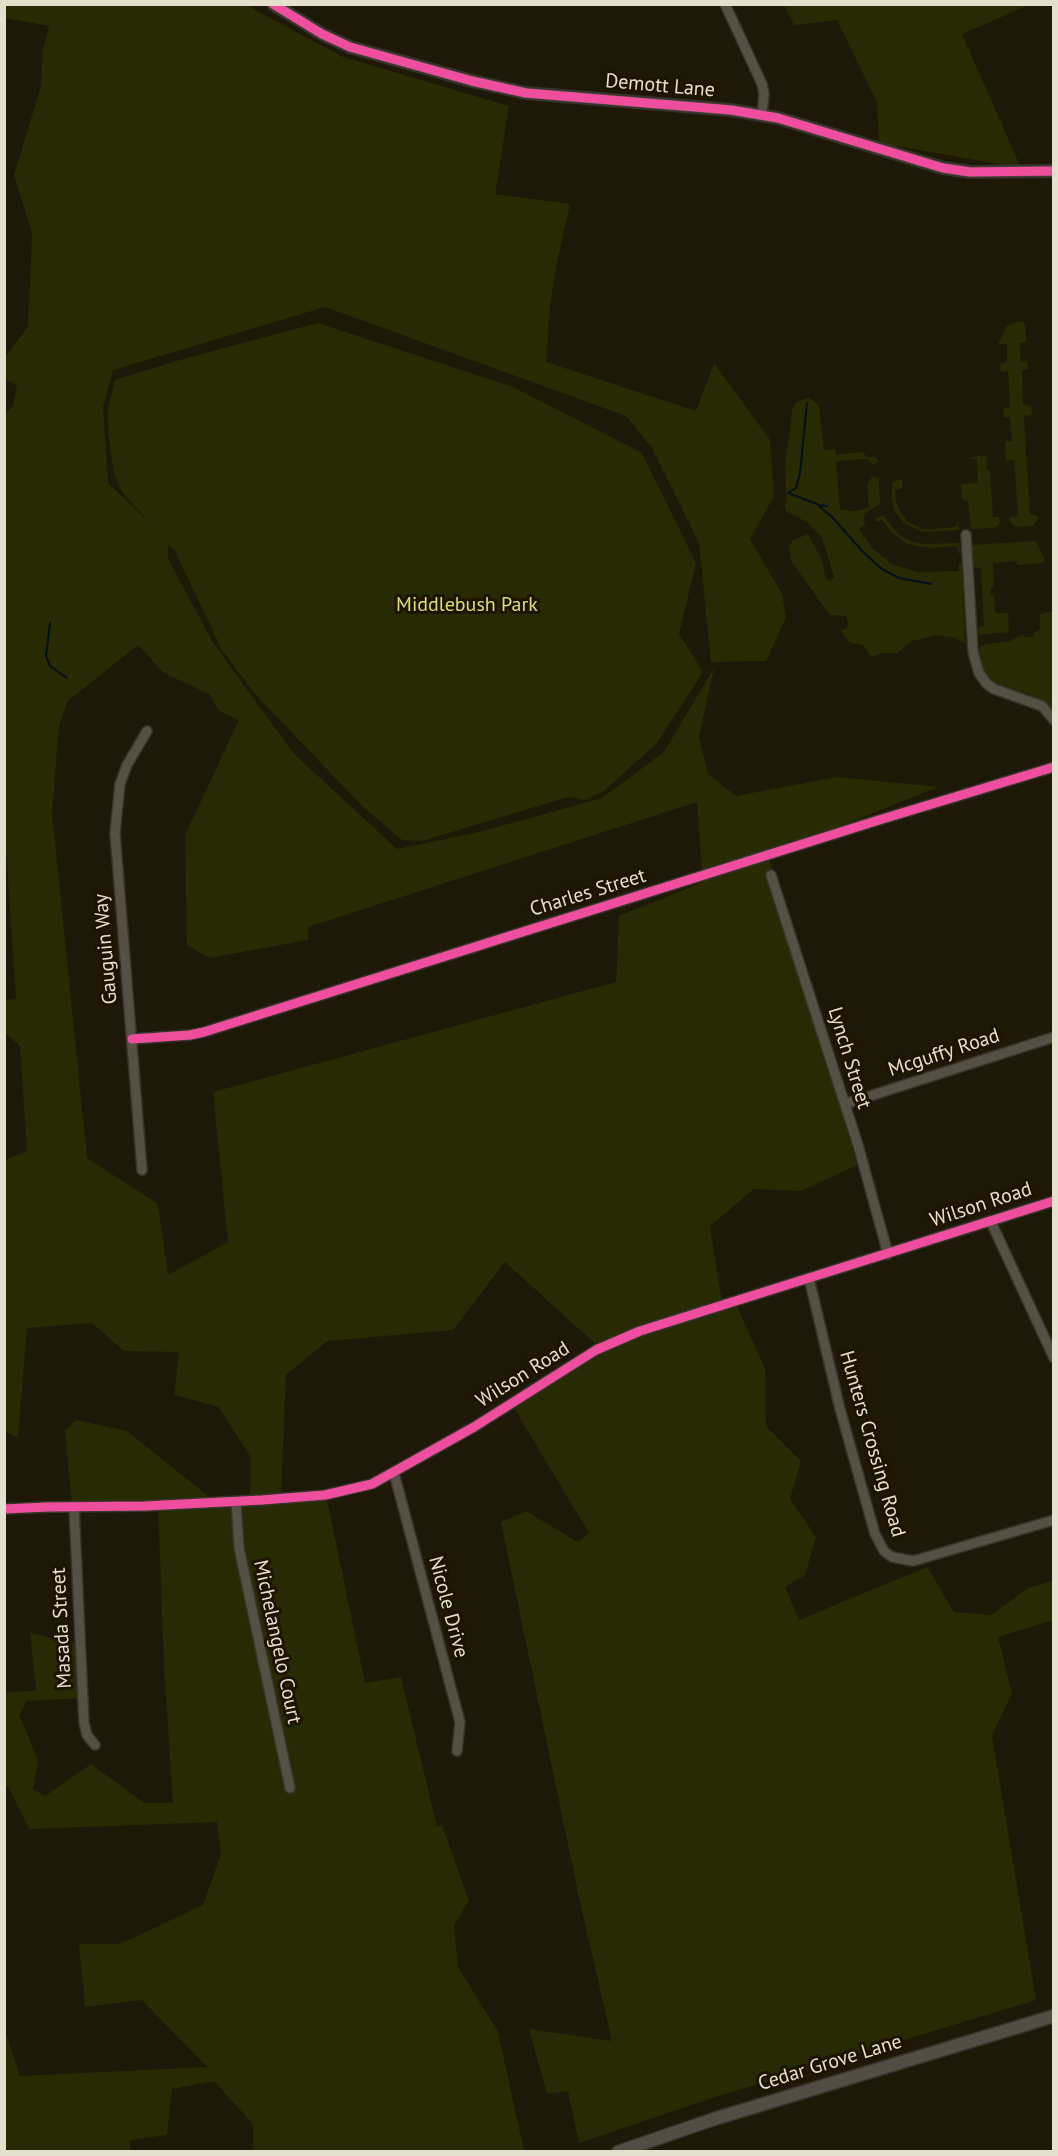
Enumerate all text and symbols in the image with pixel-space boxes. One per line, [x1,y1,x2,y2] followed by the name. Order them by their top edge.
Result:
[604,69,716,103] street label: Demott Lane
[396,593,538,617] park label: Middlebush Park
[527,864,649,922] street label: Charles Street
[89,893,123,1005] street label: Gauguin Way
[822,1004,876,1112] street label: Lynch Street
[885,1024,1003,1082] street label: Mcguffy Road
[927,1177,1035,1233] street label: Wilson Road
[472,1337,574,1413] street label: Wilson Road
[834,1348,910,1540] street label: Hunters Crossing Road
[423,1554,473,1660] street label: Nicole Drive
[248,1558,306,1726] street label: Michelangelo Court
[47,1567,77,1689] street label: Masada Street
[755,2030,905,2096] street label: Cedar Grove Lane

